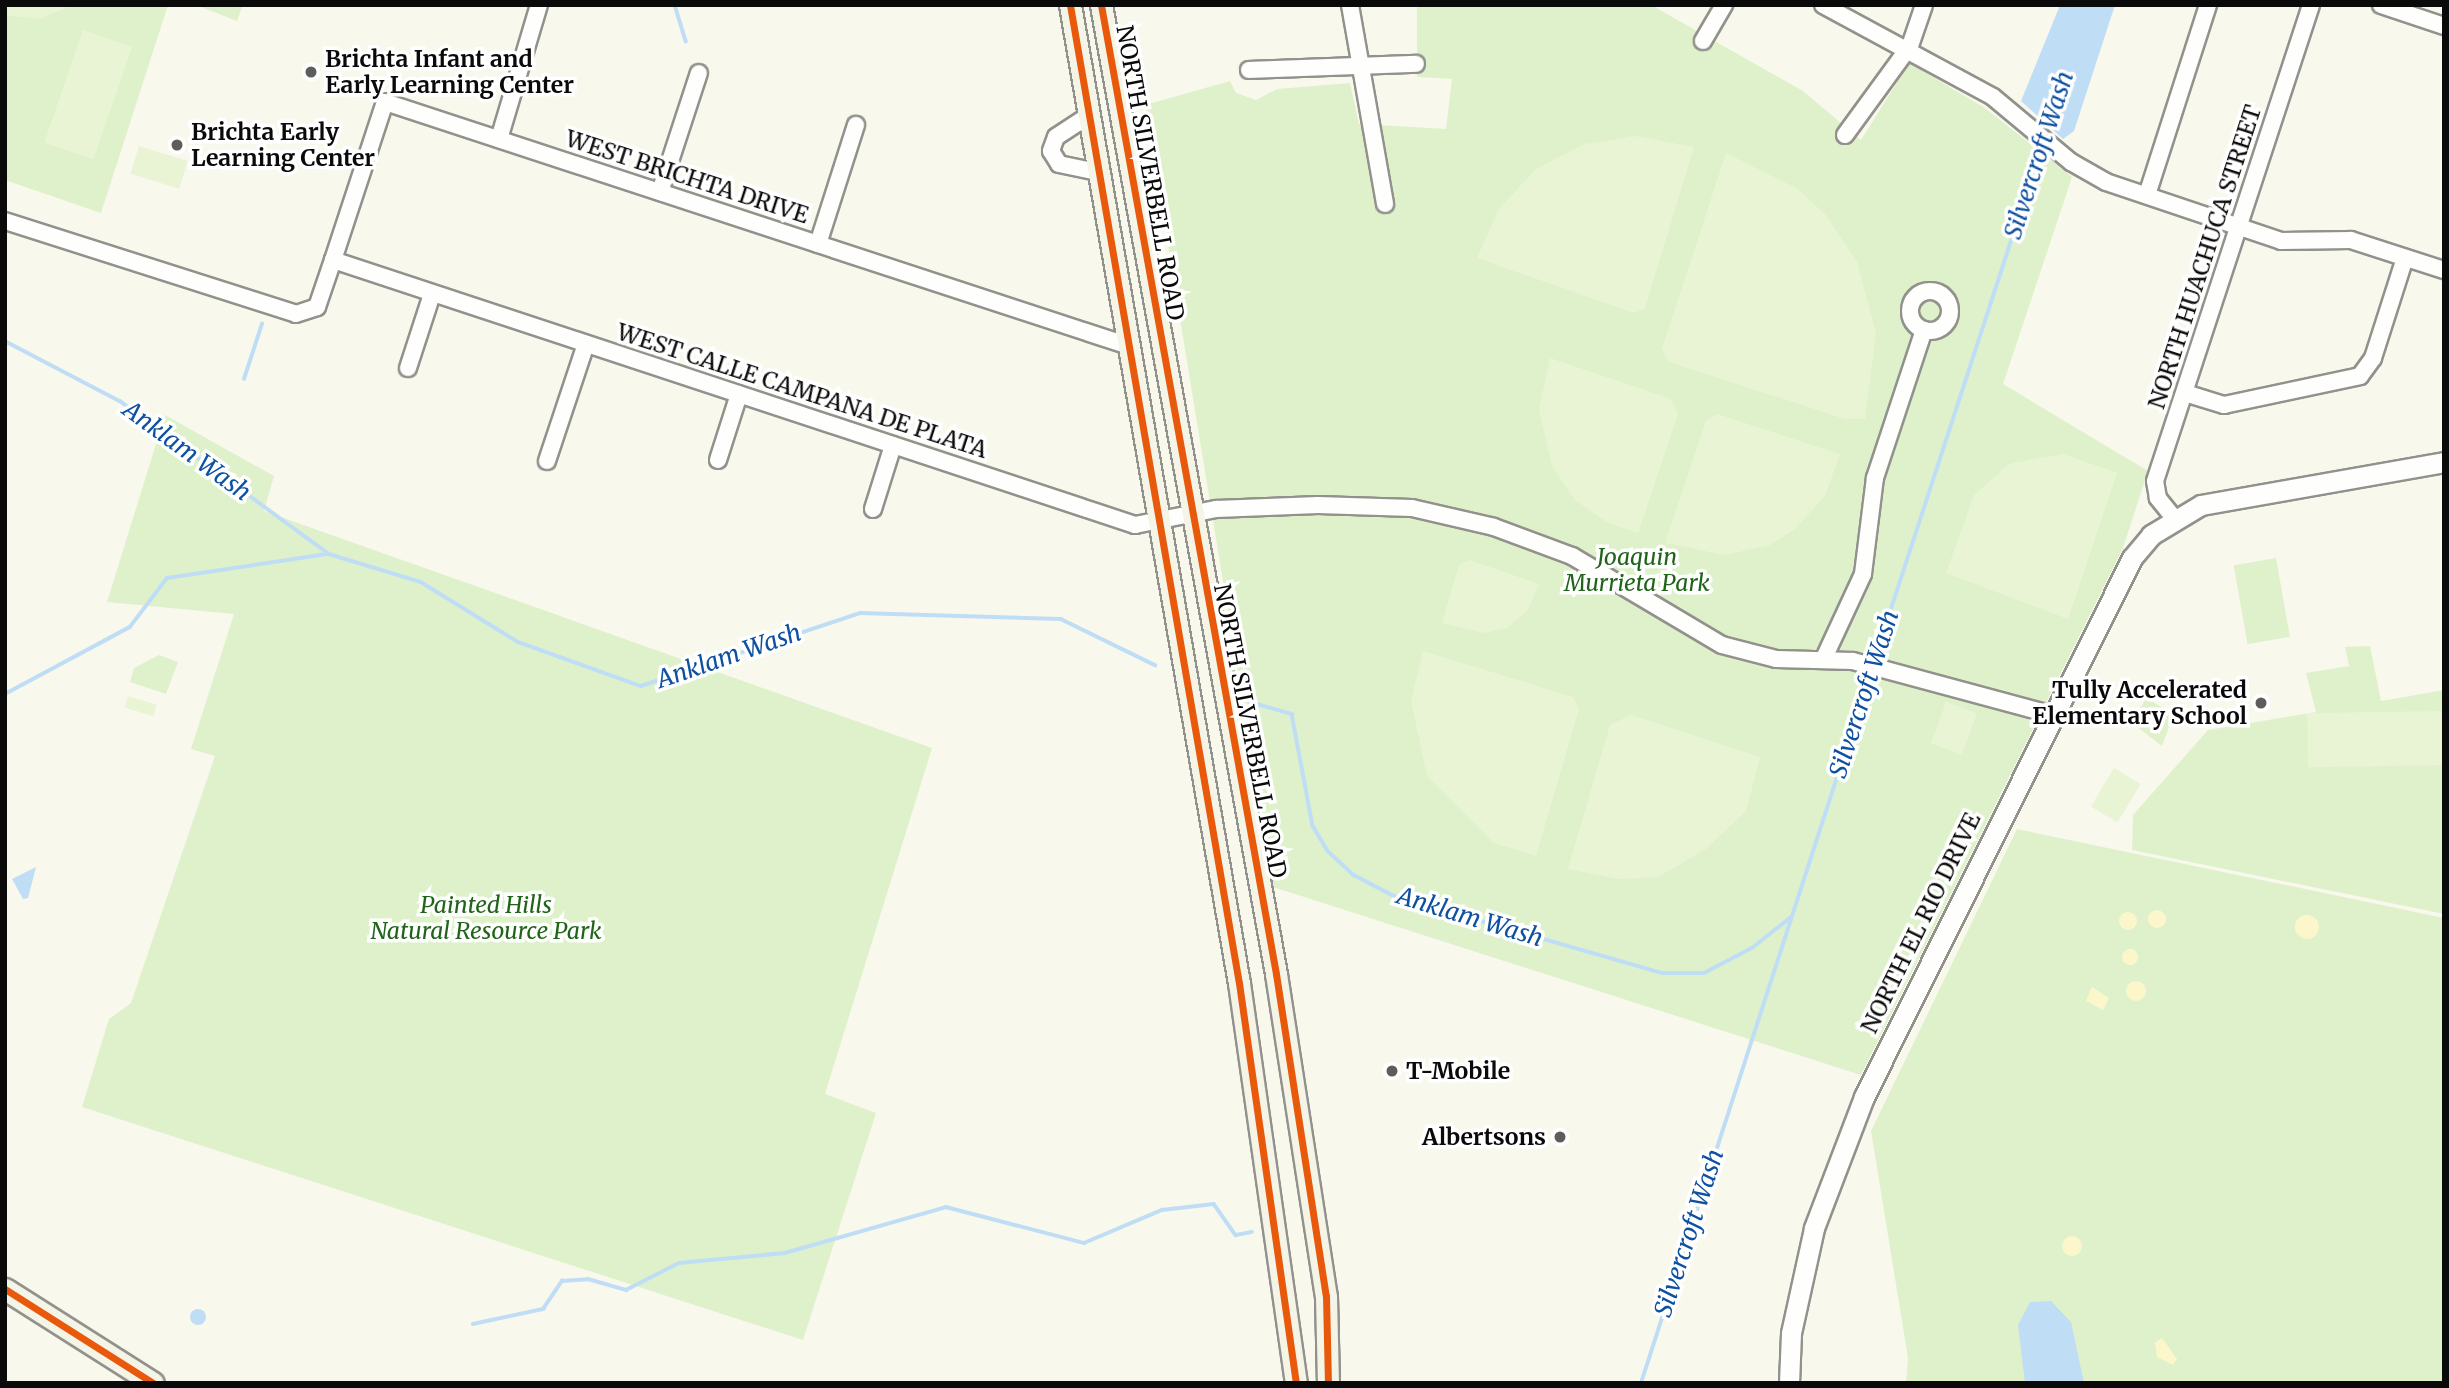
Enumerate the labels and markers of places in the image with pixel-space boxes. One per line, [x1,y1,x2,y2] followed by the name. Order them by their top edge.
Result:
[325,45,574,99] place label: Brichta Infant and Early Learning Center
[303,64,319,80] marker: Brichta Infant and Early Learning Center
[191,118,375,172] place label: Brichta Early Learning Center
[169,137,185,153] marker: Brichta Early Learning Center
[2032,676,2247,730] place label: Tully Accelerated Elementary School
[2253,695,2269,711] marker: Tully Accelerated Elementary School
[1406,1057,1510,1085] place label: T-Mobile
[1384,1063,1400,1079] marker: T-Mobile
[1422,1123,1546,1151] place label: Albertsons
[1552,1129,1568,1145] marker: Albertsons

